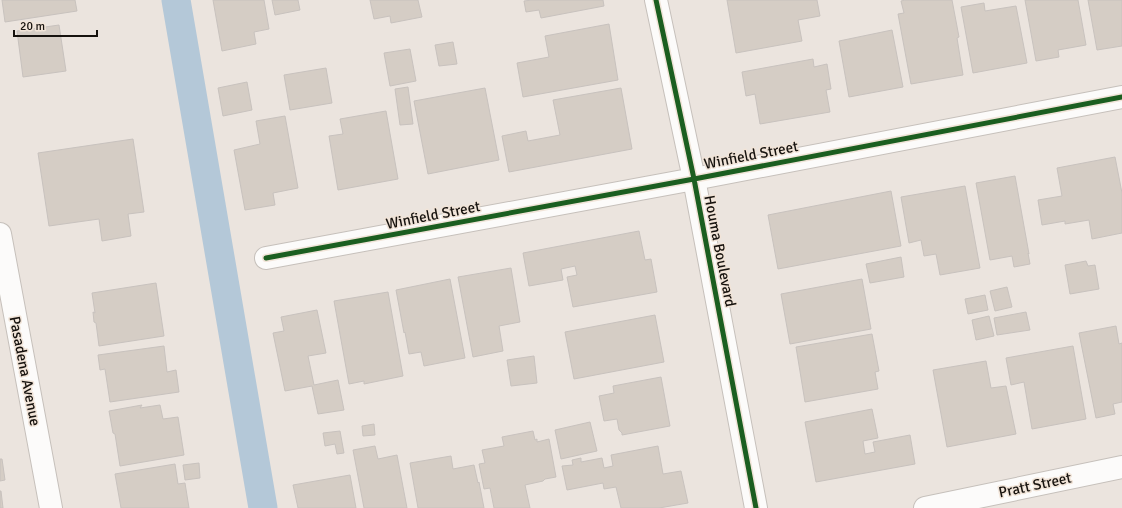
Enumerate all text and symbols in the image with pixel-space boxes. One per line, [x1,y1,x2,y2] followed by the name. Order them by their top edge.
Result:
[14,12,97,38] scale bar
[20,19,45,34] text: 20 m
[702,137,800,173] street label: Winfield Street
[700,194,740,308] street label: Houma Boulevard
[384,197,482,233] street label: Winfield Street
[6,315,44,427] street label: Pasadena Avenue
[997,469,1073,501] street label: Pratt Street

